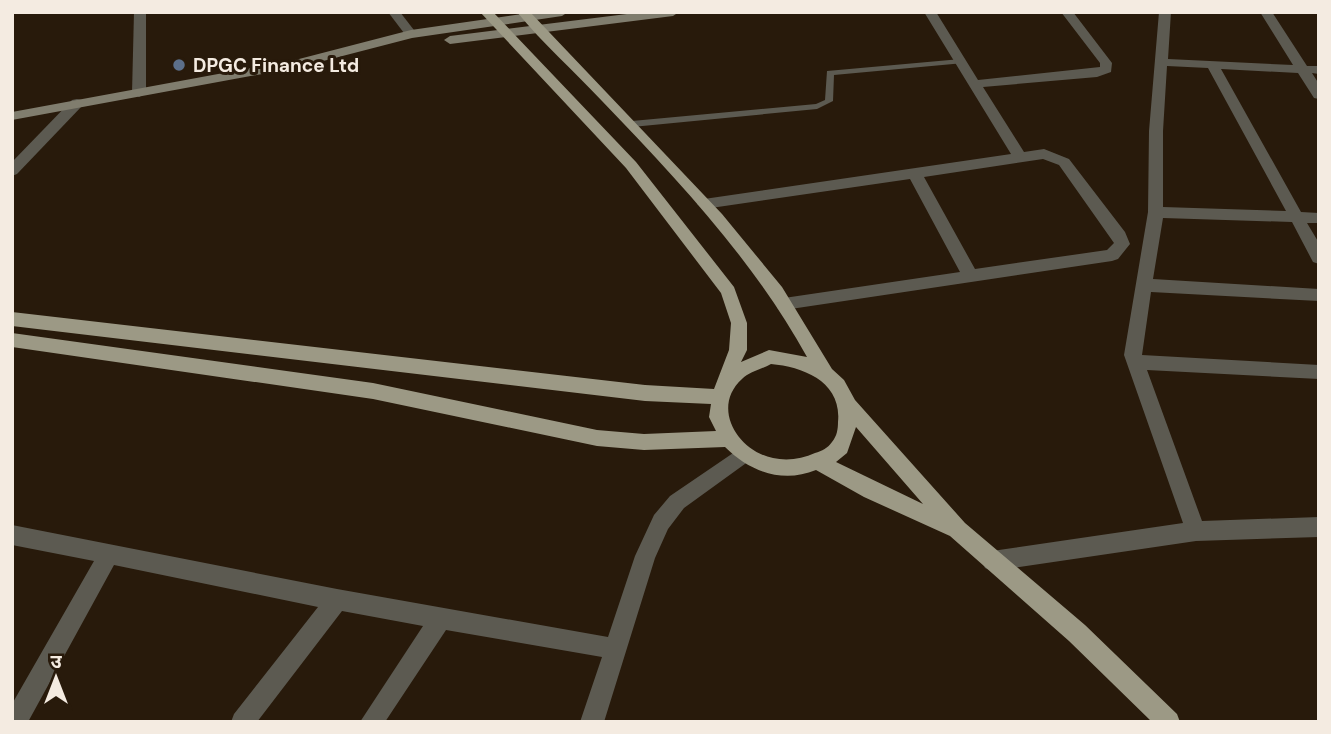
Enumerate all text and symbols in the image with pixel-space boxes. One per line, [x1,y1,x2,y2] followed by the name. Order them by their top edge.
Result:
[193,53,359,78] place label: DPGC Finance Ltd
[171,57,187,73] marker: DPGC Finance Ltd
[21,643,91,713] north arrow
[50,649,62,674] text: उ

